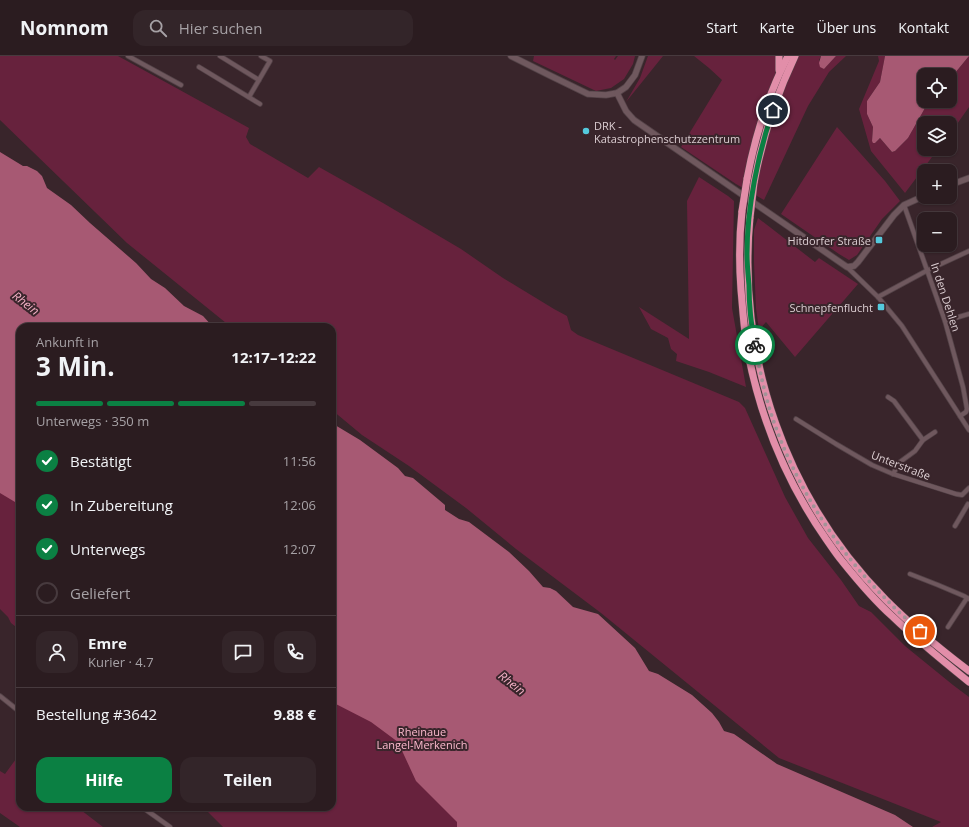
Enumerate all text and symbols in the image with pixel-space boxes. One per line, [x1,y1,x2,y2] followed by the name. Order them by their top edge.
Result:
[133,10,413,46] search box
[20,15,109,41] text: Nomnom
[147,17,169,39] icon: search
[179,18,262,38] text: Hier suchen
[706,18,738,37] text: Start
[760,18,794,37] text: Karte
[816,18,876,37] text: Über uns
[898,18,949,37] text: Kontakt
[917,68,957,252] map controls
[917,68,957,108] button: locate
[756,93,790,127] pin
[762,99,784,121] icon: home
[917,116,957,156] button: layers
[594,118,740,146] place label: DRK - Katastrophenschutzzentrum
[581,126,591,136] marker: DRK - Katastrophenschutzzentrum
[917,164,957,204] button: +
[917,212,957,252] button: −
[788,233,871,248] place label: Hitdorfer Straße
[874,235,884,245] marker: Hitdorfer Straße
[928,261,964,333] street label: In den Dehlen
[9,287,43,319] water label: Rhein
[790,300,873,315] place label: Schnepfenflucht
[876,302,886,312] marker: Schnepfenflucht
[735,325,775,365] courier
[36,333,99,351] text: Ankunft in
[744,334,766,356] icon: bike
[231,347,316,367] text: 12:17–12:22
[36,348,115,384] text: 3 Min.
[36,412,149,430] text: Unterwegs · 350 m
[869,447,933,483] street label: Unterstraße
[36,450,58,472] icon: check
[70,451,132,471] text: Bestätigt
[283,452,316,470] text: 11:56
[36,494,58,516] icon: check
[70,495,173,515] text: In Zubereitung
[283,496,316,514] text: 12:06
[36,538,58,560] icon: check
[70,539,145,559] text: Unterwegs
[283,540,316,558] text: 12:07
[70,583,130,603] text: Geliefert
[903,614,937,648] pin
[909,620,931,642] icon: bag
[36,631,78,673] button: person
[222,631,264,673] button: chat
[274,631,316,673] button: phone
[88,633,127,653] text: Emre
[88,653,154,671] text: Kurier · 4.7
[495,667,529,699] water label: Rhein
[36,704,157,724] text: Bestellung #3642
[274,704,316,724] text: 9.88 €
[376,724,468,752] park label: Rheinaue Langel-Merkenich
[36,757,172,803] button: Hilfe
[180,757,316,803] button: Teilen

